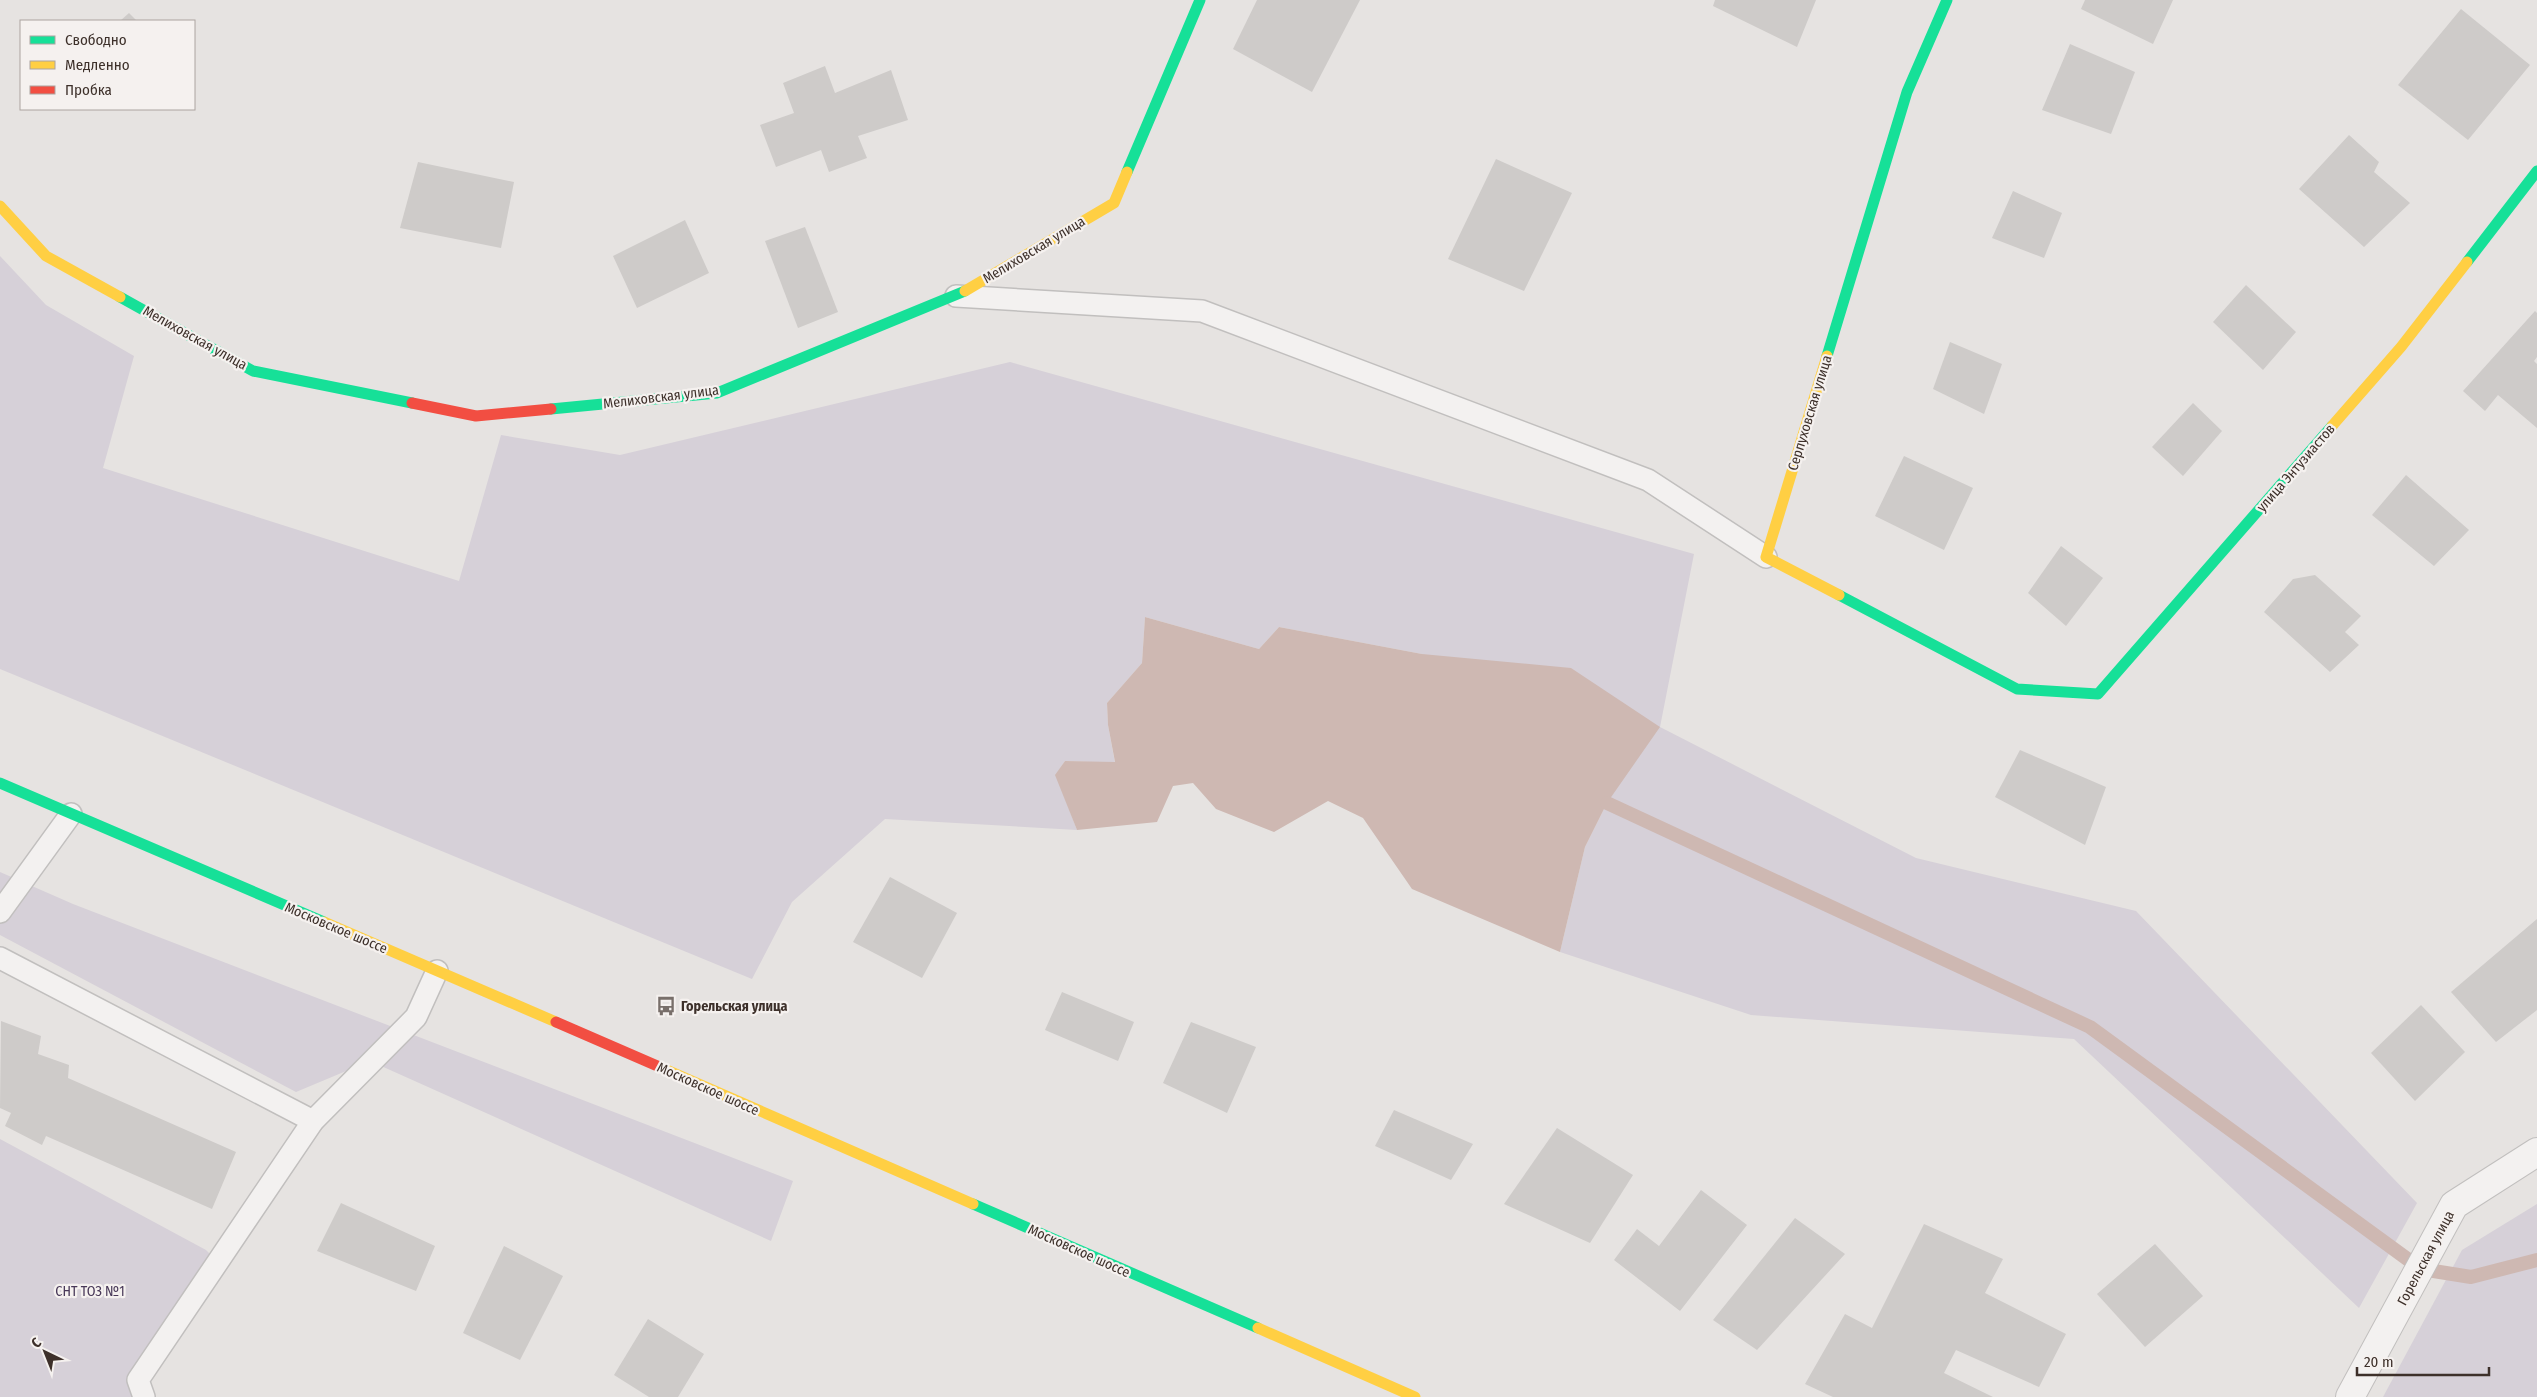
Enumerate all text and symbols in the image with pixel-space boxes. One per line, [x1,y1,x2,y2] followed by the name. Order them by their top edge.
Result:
[20,20,195,110] legend
[65,31,127,49] text: Свободно
[65,56,130,74] text: Медленно
[65,81,112,99] text: Пробка
[980,213,1088,287] street label: Мелиховская улица
[140,302,250,374] street label: Мелиховская улица
[1784,353,1836,473] street label: Серпуховская улица
[602,381,720,413] street label: Мелиховская улица
[2253,421,2339,515] street label: улица Энтузиастов
[282,899,390,957] street label: Московское шоссе
[655,995,677,1017] bus stop icon: Горельская улица
[681,998,787,1015] place label: Горельская улица
[654,1059,762,1119] street label: Московское шоссе
[2394,1208,2458,1308] street label: Горельская улица
[1025,1221,1133,1281] street label: Московское шоссе
[55,1283,125,1300] park label: СНТ ТОЗ №1
[20,1327,70,1377] north arrow
[28,1334,45,1352] text: С
[2357,1344,2490,1376] scale bar
[2364,1353,2394,1371] text: 20 m

